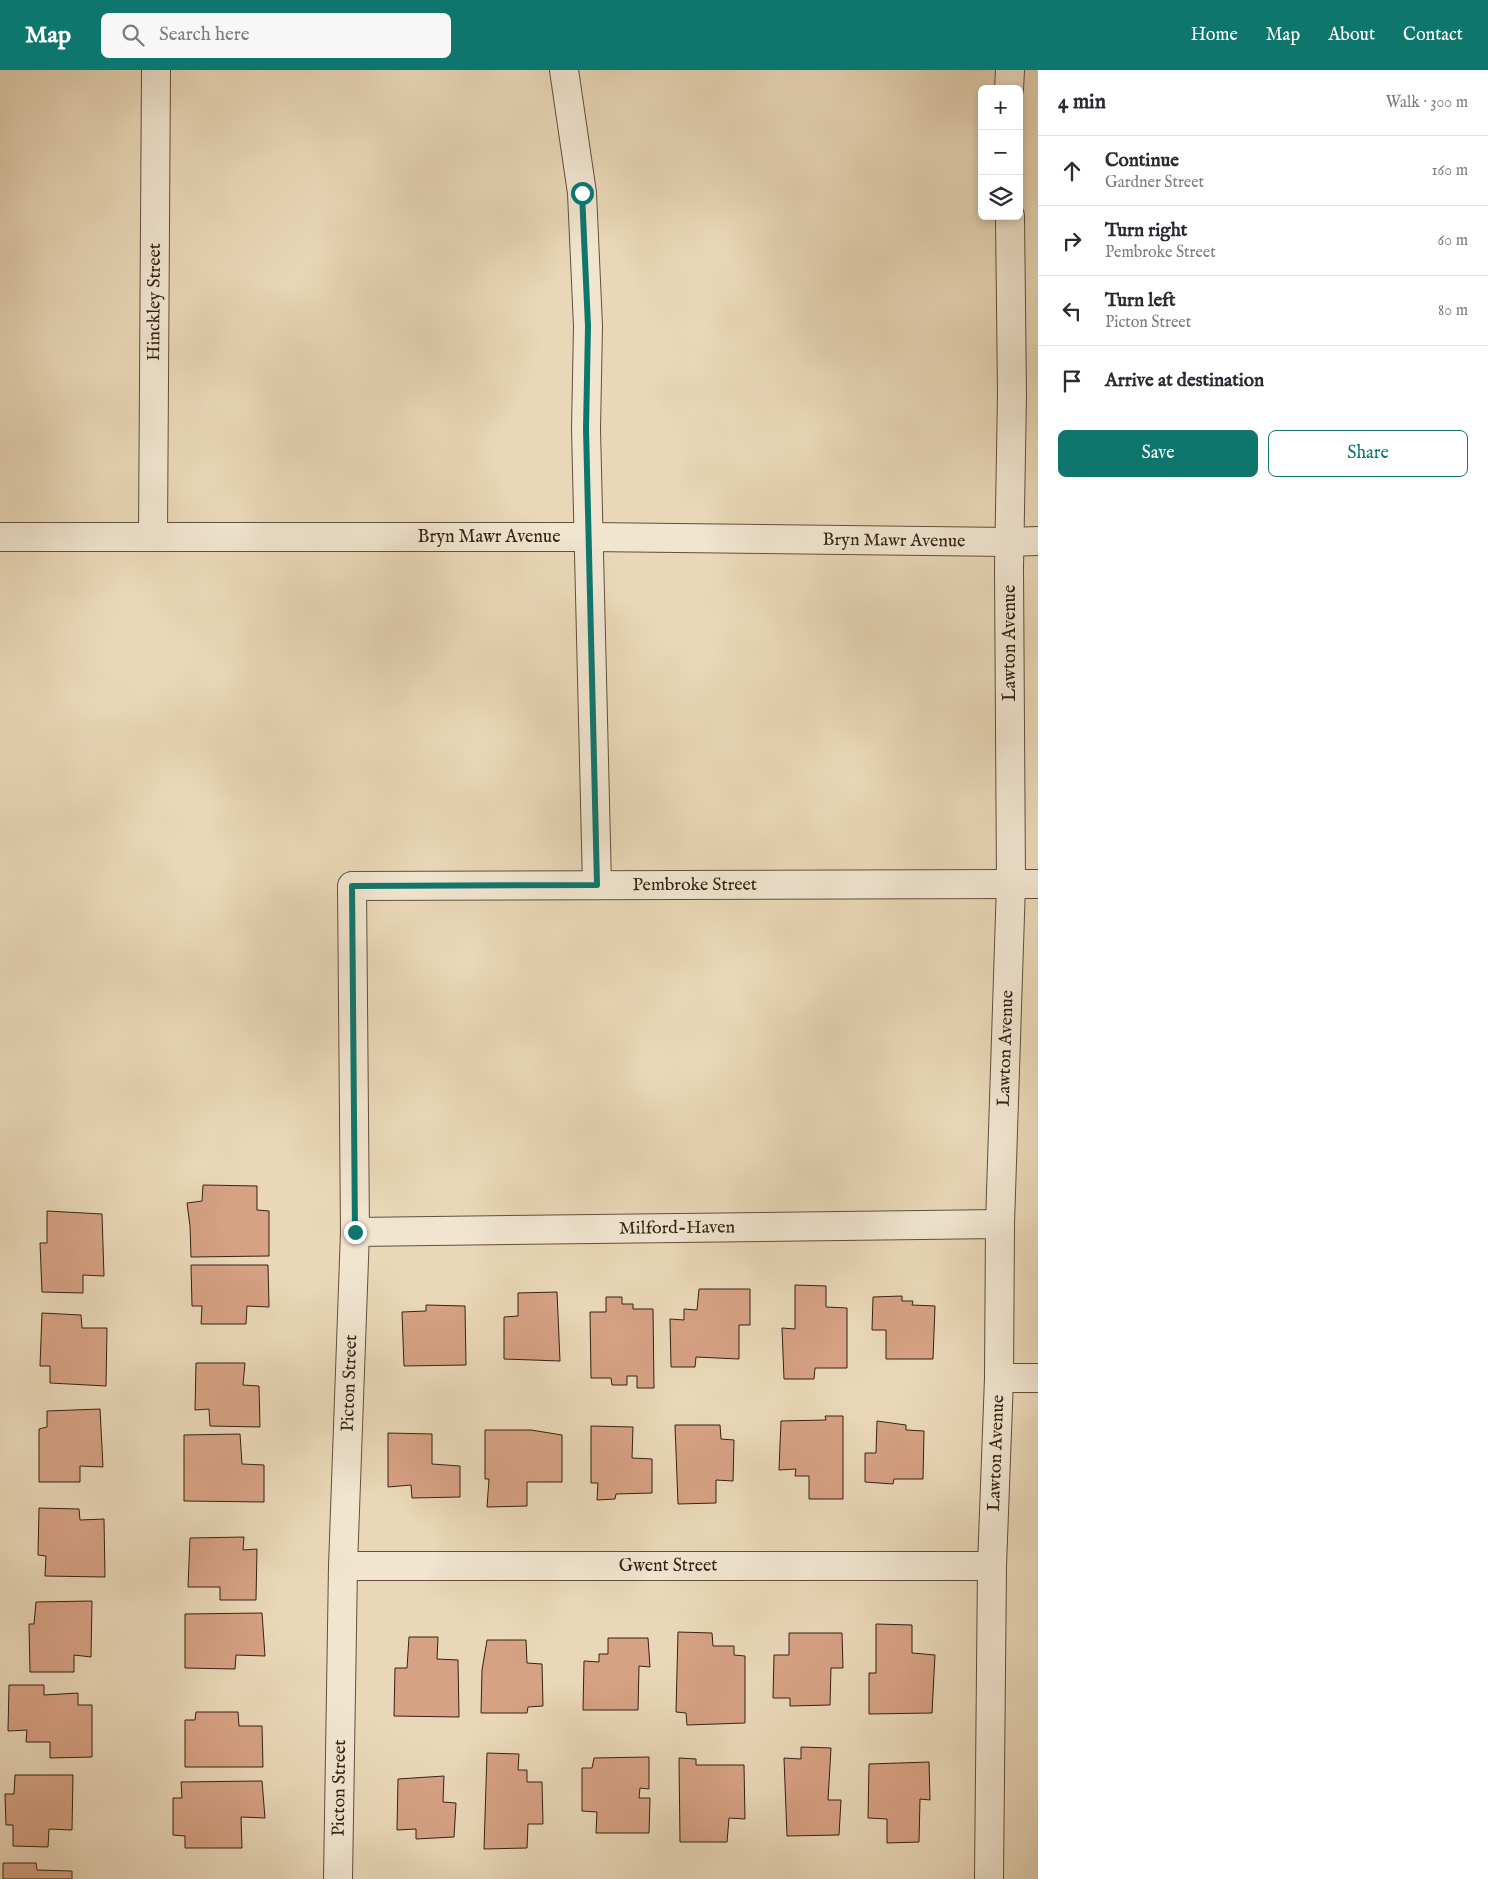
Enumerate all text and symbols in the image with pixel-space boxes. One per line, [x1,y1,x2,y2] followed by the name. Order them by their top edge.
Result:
[101,13,451,58] search box
[25,20,71,51] text: Map
[119,21,147,49] icon: search
[159,23,250,47] text: Search here
[1191,24,1238,47] text: Home
[1266,24,1300,47] text: Map
[1328,24,1375,47] text: About
[1403,24,1463,47] text: Contact
[978,85,1023,220] map controls
[978,85,1023,130] button: +
[1058,89,1106,116] text: 4 min
[1386,93,1468,113] text: Walk · 300 m
[978,130,1023,175] button: −
[1105,149,1179,173] text: Continue
[1058,157,1086,185] icon: ahead
[1432,161,1468,181] text: 160 m
[1105,173,1204,193] text: Gardner Street
[978,175,1023,220] button: layers
[571,182,594,205] route start
[1105,219,1187,243] text: Turn right
[1058,227,1086,255] icon: right
[1438,231,1468,251] text: 60 m
[143,243,166,361] street label: Hinckley Street
[1105,243,1216,263] text: Pembroke Street
[1105,289,1176,313] text: Turn left
[1058,297,1086,325] icon: left
[1438,301,1468,321] text: 80 m
[1105,313,1191,333] text: Picton Street
[1058,367,1086,395] icon: arrive
[1105,369,1264,393] text: Arrive at destination
[1058,430,1258,477] button: Save
[1268,430,1468,477] button: Share
[418,526,560,549] street label: Bryn Mawr Avenue
[822,528,966,553] street label: Bryn Mawr Avenue
[999,585,1022,701] street label: Lawton Avenue
[632,873,757,897] street label: Pembroke Street
[992,990,1019,1107] street label: Lawton Avenue
[619,1216,736,1240] street label: Milford-Haven
[344,1221,367,1244] route end
[336,1334,363,1432] street label: Picton Street
[983,1394,1010,1512] street label: Lawton Avenue
[619,1555,717,1578] street label: Gwent Street
[327,1739,352,1837] street label: Picton Street

